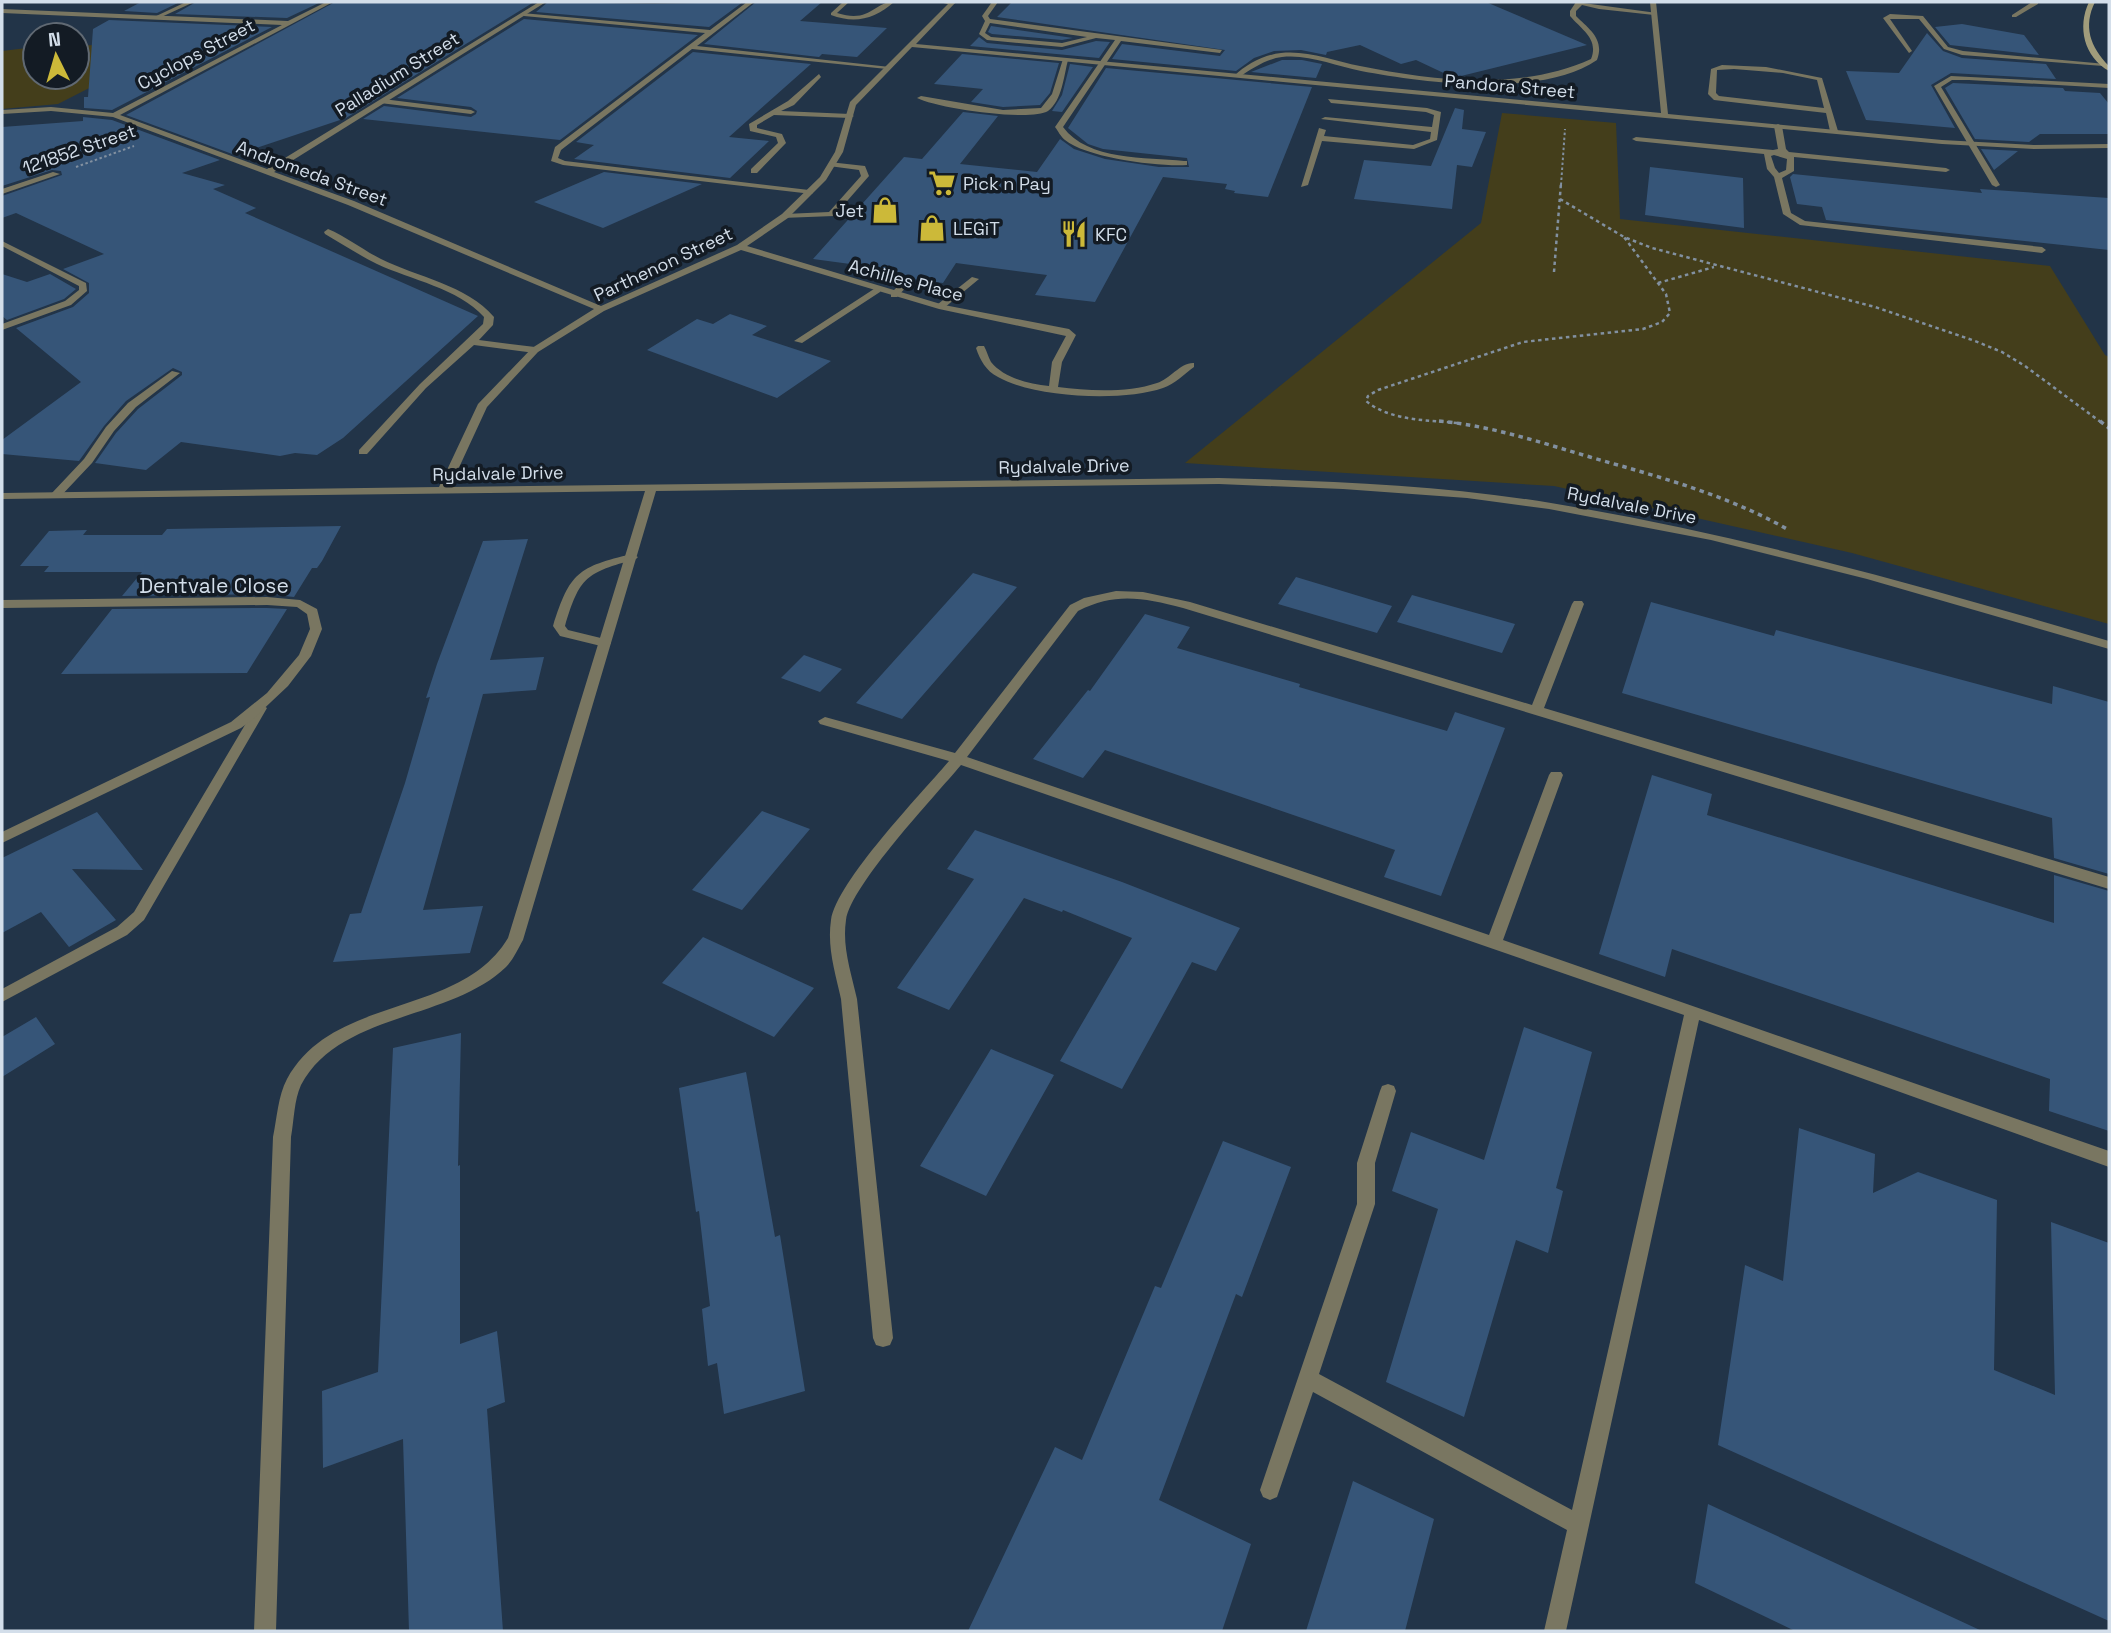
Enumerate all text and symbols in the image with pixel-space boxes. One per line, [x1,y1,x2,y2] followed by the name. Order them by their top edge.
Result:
[133,13,259,95] street label: Cyclops Street
[21,21,91,91] north arrow
[47,27,62,53] text: N
[331,27,463,121] street label: Palladium Street
[1444,69,1576,103] street label: Pandora Street
[19,119,139,179] street label: 121852 Street
[233,135,391,211] street label: Andromeda Street
[927,168,957,198] supermarket icon: Pick n Pay
[963,172,1051,195] place label: Pick n Pay
[870,195,900,225] shop icon: Jet
[835,199,864,222] place label: Jet
[917,213,947,243] shop icon: LEGiT
[953,217,1000,240] place label: LEGiT
[1059,219,1089,249] restaurant icon: KFC
[590,222,736,306] street label: Parthenon Street
[1095,223,1127,246] place label: KFC
[846,254,966,306] street label: Achilles Place
[998,453,1130,479] street label: Rydalvale Drive
[432,460,564,486] street label: Rydalvale Drive
[1565,481,1699,529] street label: Rydalvale Drive
[139,572,289,599] street label: Dentvale Close

